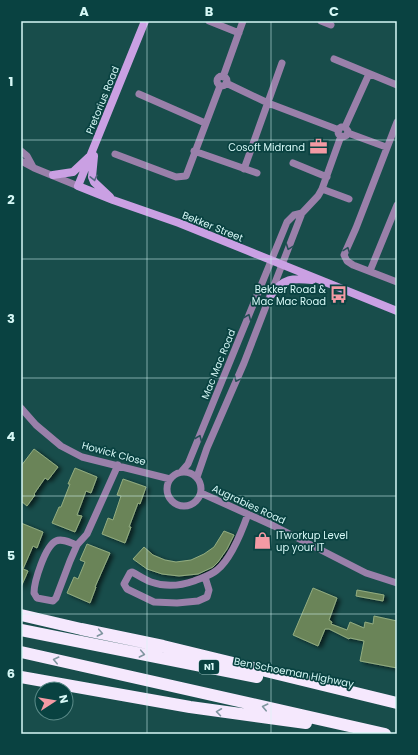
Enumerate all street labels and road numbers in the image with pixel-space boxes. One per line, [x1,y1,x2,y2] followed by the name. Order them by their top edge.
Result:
[82,64,123,136] street label: Pretorius Road
[180,207,246,246] street label: Bekker Street
[198,327,239,401] street label: Mac Mac Road
[80,438,148,469] street label: Howick Close
[210,481,288,528] street label: Augrabies Road
[233,654,355,692] street label: Ben Schoeman Highway
[199,660,219,674] road number: N1

